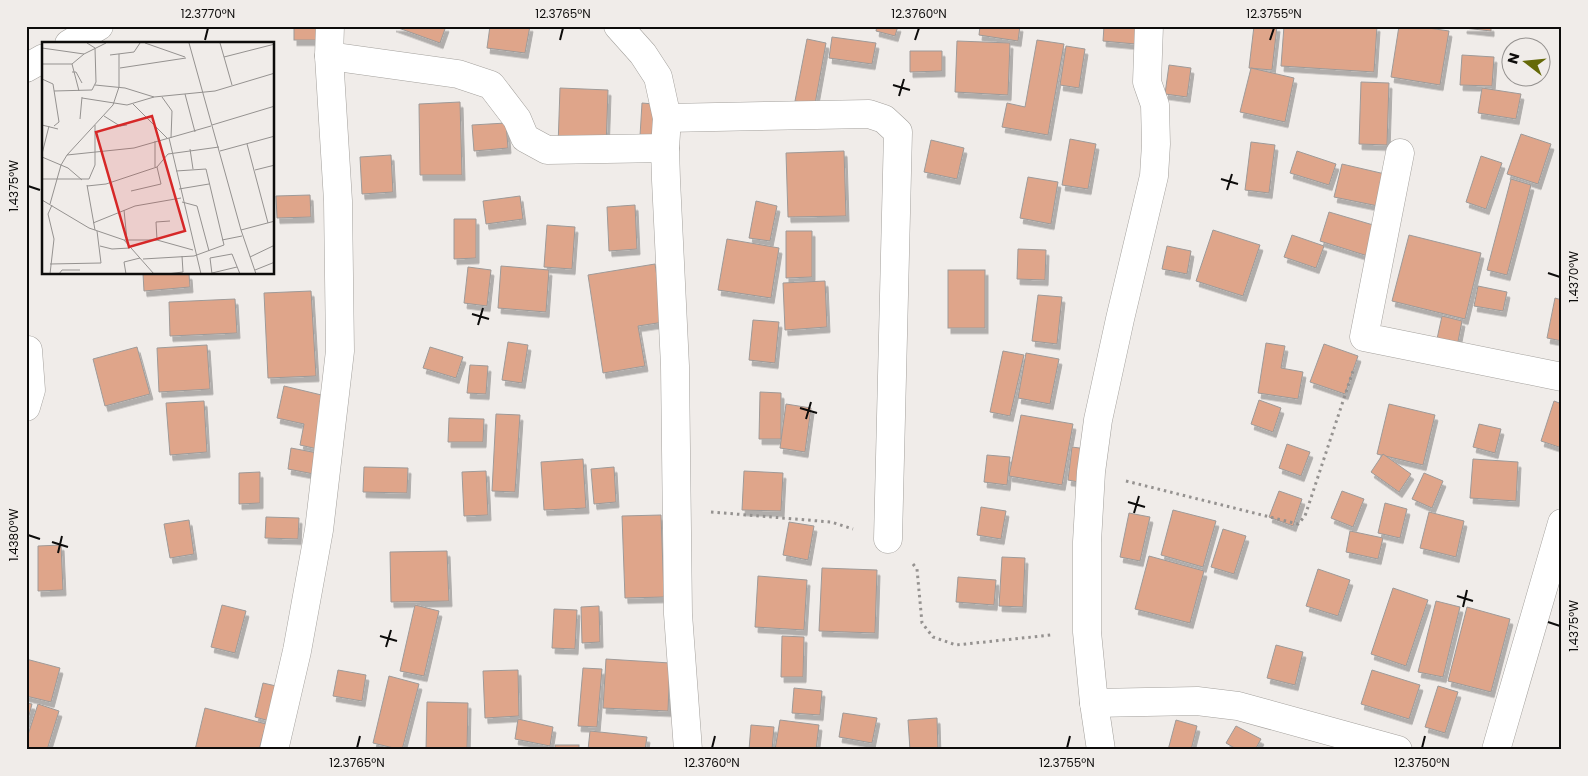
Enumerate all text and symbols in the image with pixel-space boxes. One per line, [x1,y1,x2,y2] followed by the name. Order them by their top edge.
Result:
[181,5,235,22] text: 12.3770°N
[535,5,591,22] text: 12.3765°N
[891,5,947,22] text: 12.3760°N
[1246,5,1302,22] text: 12.3755°N
[1500,38,1550,88] north arrow
[42,42,275,275] inset map
[1502,51,1525,66] text: N
[5,160,22,212] text: 1.4375°W
[1565,251,1582,303] text: 1.4370°W
[5,508,22,561] text: 1.4380°W
[1565,600,1582,652] text: 1.4375°W
[329,754,385,771] text: 12.3765°N
[684,754,740,771] text: 12.3760°N
[1039,754,1095,771] text: 12.3755°N
[1394,754,1450,771] text: 12.3750°N

